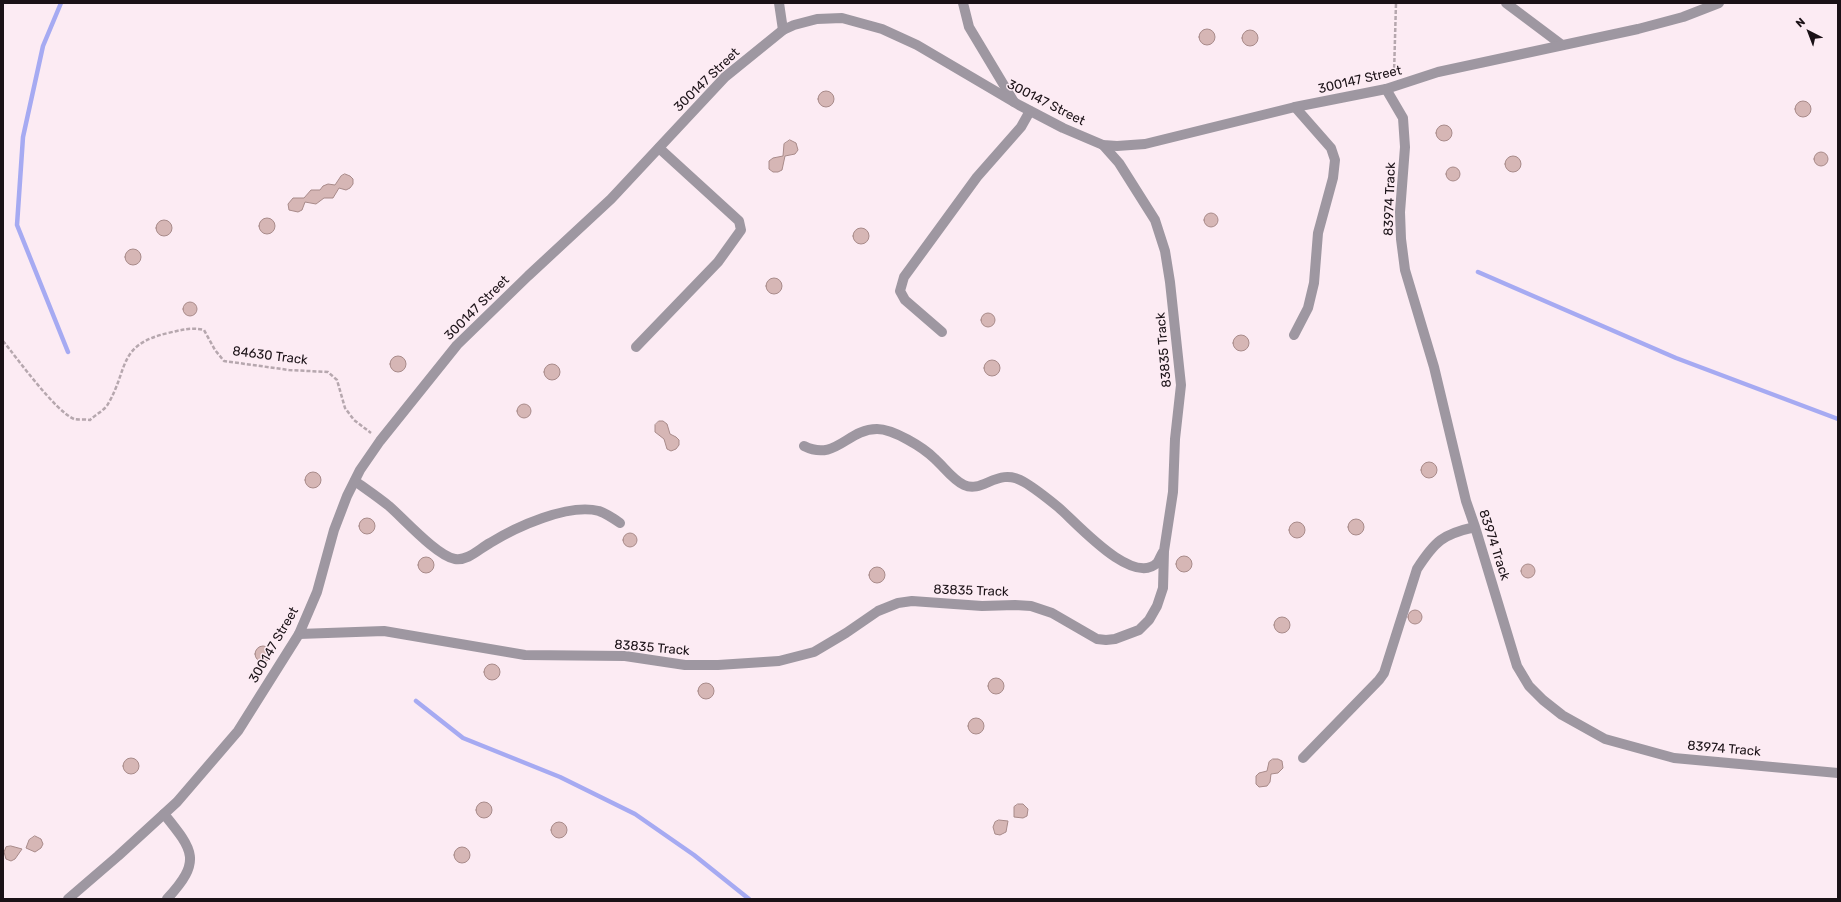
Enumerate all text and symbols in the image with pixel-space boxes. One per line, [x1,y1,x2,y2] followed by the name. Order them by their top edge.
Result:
[1789,12,1829,52] north arrow
[1793,15,1808,30] text: N
[671,45,743,115] street label: 300147 Street
[1317,63,1403,97] street label: 300147 Street
[1005,77,1087,129] street label: 300147 Street
[1381,162,1399,236] street label: 83974 Track
[441,272,513,344] street label: 300147 Street
[1153,312,1175,388] street label: 83835 Track
[231,344,309,368] street label: 84630 Track
[1475,508,1513,582] street label: 83974 Track
[933,582,1009,600] street label: 83835 Track
[246,604,302,686] street label: 300147 Street
[614,637,690,659] street label: 83835 Track
[1687,738,1761,760] street label: 83974 Track

